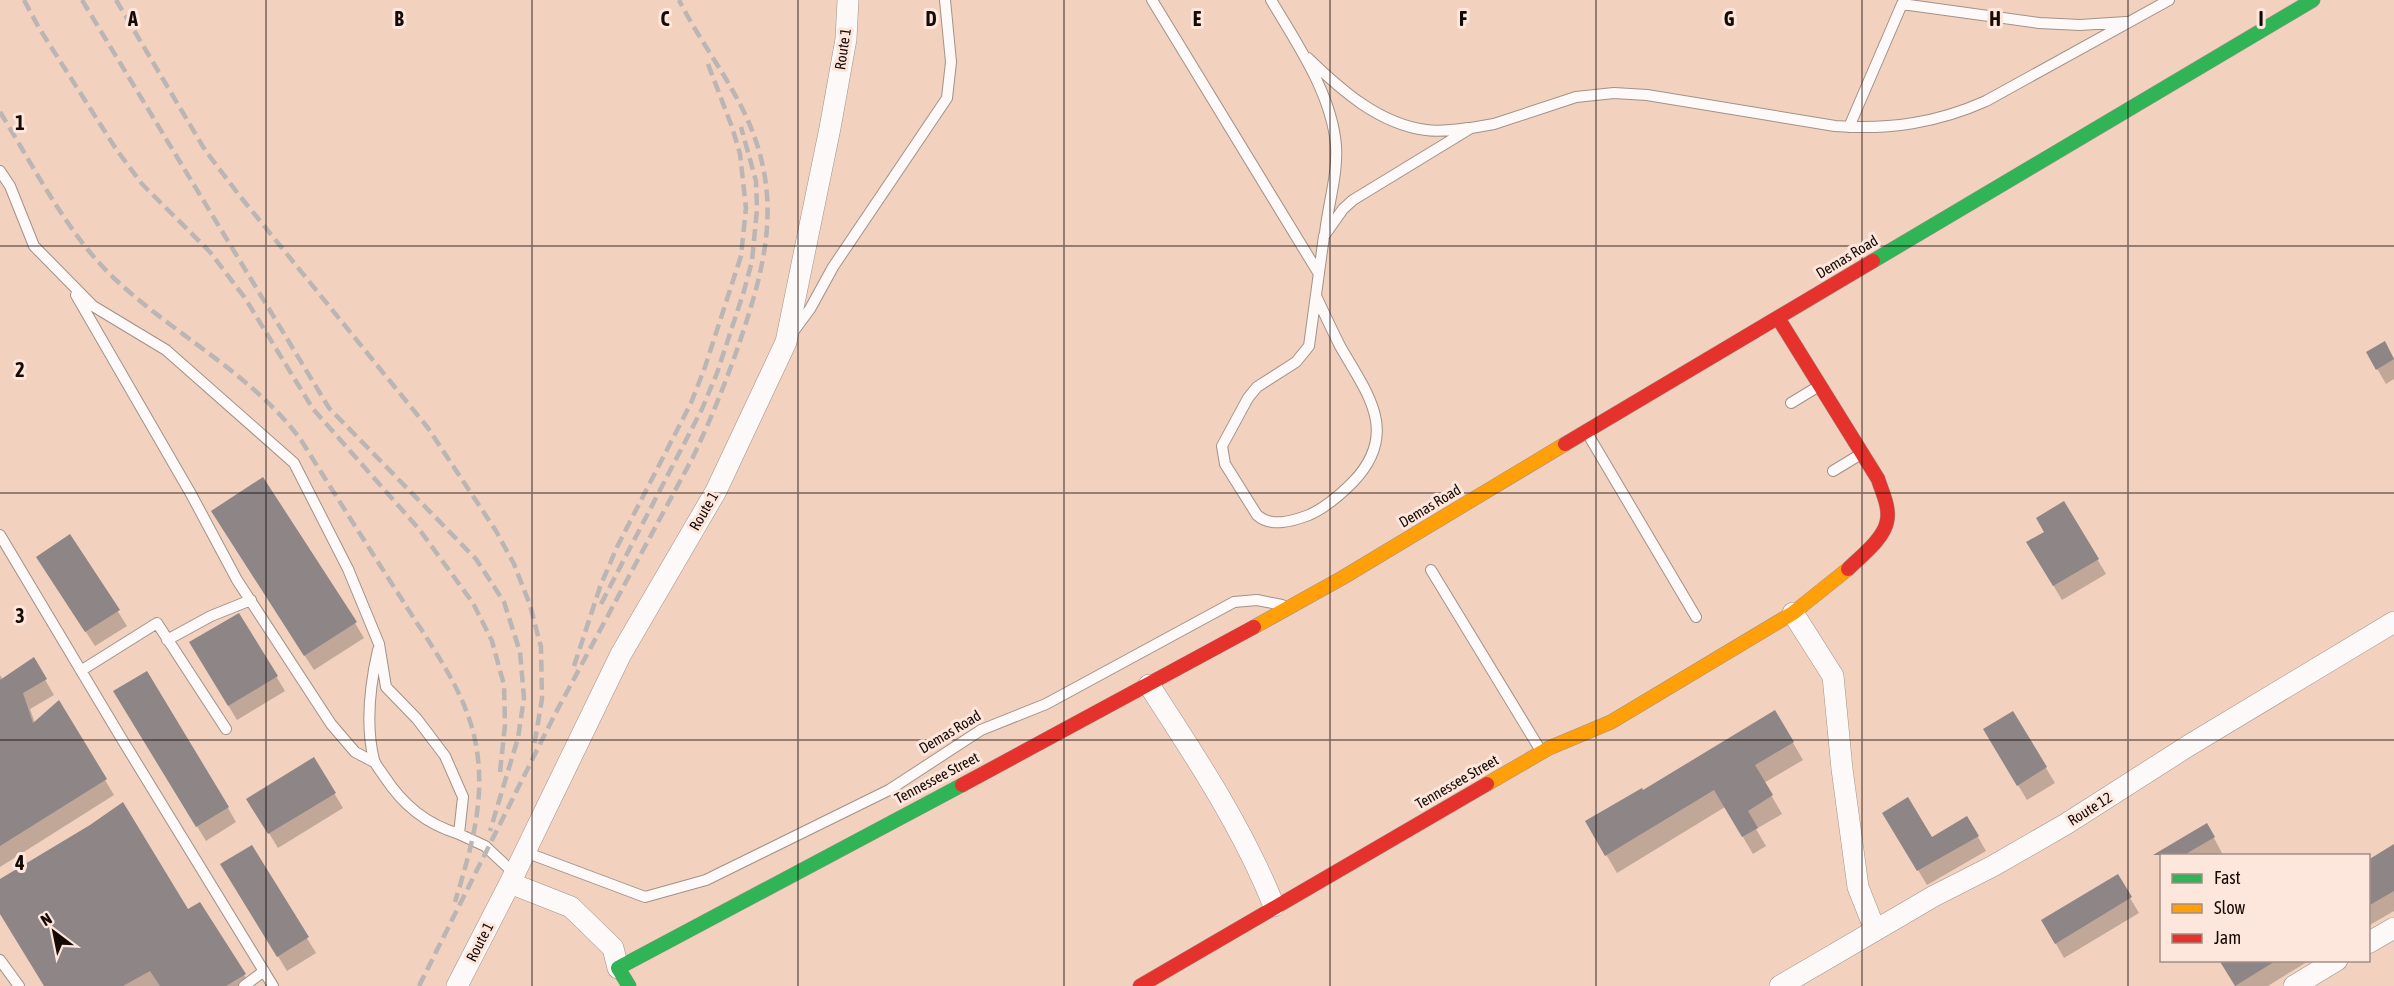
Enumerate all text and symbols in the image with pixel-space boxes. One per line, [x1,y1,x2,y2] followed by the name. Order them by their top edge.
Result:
[127,7,138,30] text: A
[394,7,404,30] text: B
[661,7,670,30] text: C
[925,7,937,30] text: D
[1193,7,1202,30] text: E
[1459,7,1467,30] text: F
[1724,7,1735,30] text: G
[1989,7,2001,30] text: H
[2258,7,2264,30] text: I
[831,27,854,71] street label: Route 1
[15,111,25,134] text: 1
[1813,232,1881,282] street label: Demas Road
[15,358,25,381] text: 2
[1396,481,1464,531] street label: Demas Road
[686,488,721,533] street label: Route 1
[15,604,25,627] text: 3
[916,707,984,757] street label: Demas Road
[892,748,982,807] street label: Tennessee Street
[1412,751,1501,812] street label: Tennessee Street
[2064,788,2115,829] street label: Route 12
[14,851,25,874] text: 4
[2160,854,2370,962] legend
[2214,867,2241,888] text: Fast
[2214,897,2245,918] text: Slow
[24,902,84,962] north arrow
[37,909,55,929] text: N
[462,919,497,964] street label: Route 1
[2214,927,2241,948] text: Jam

